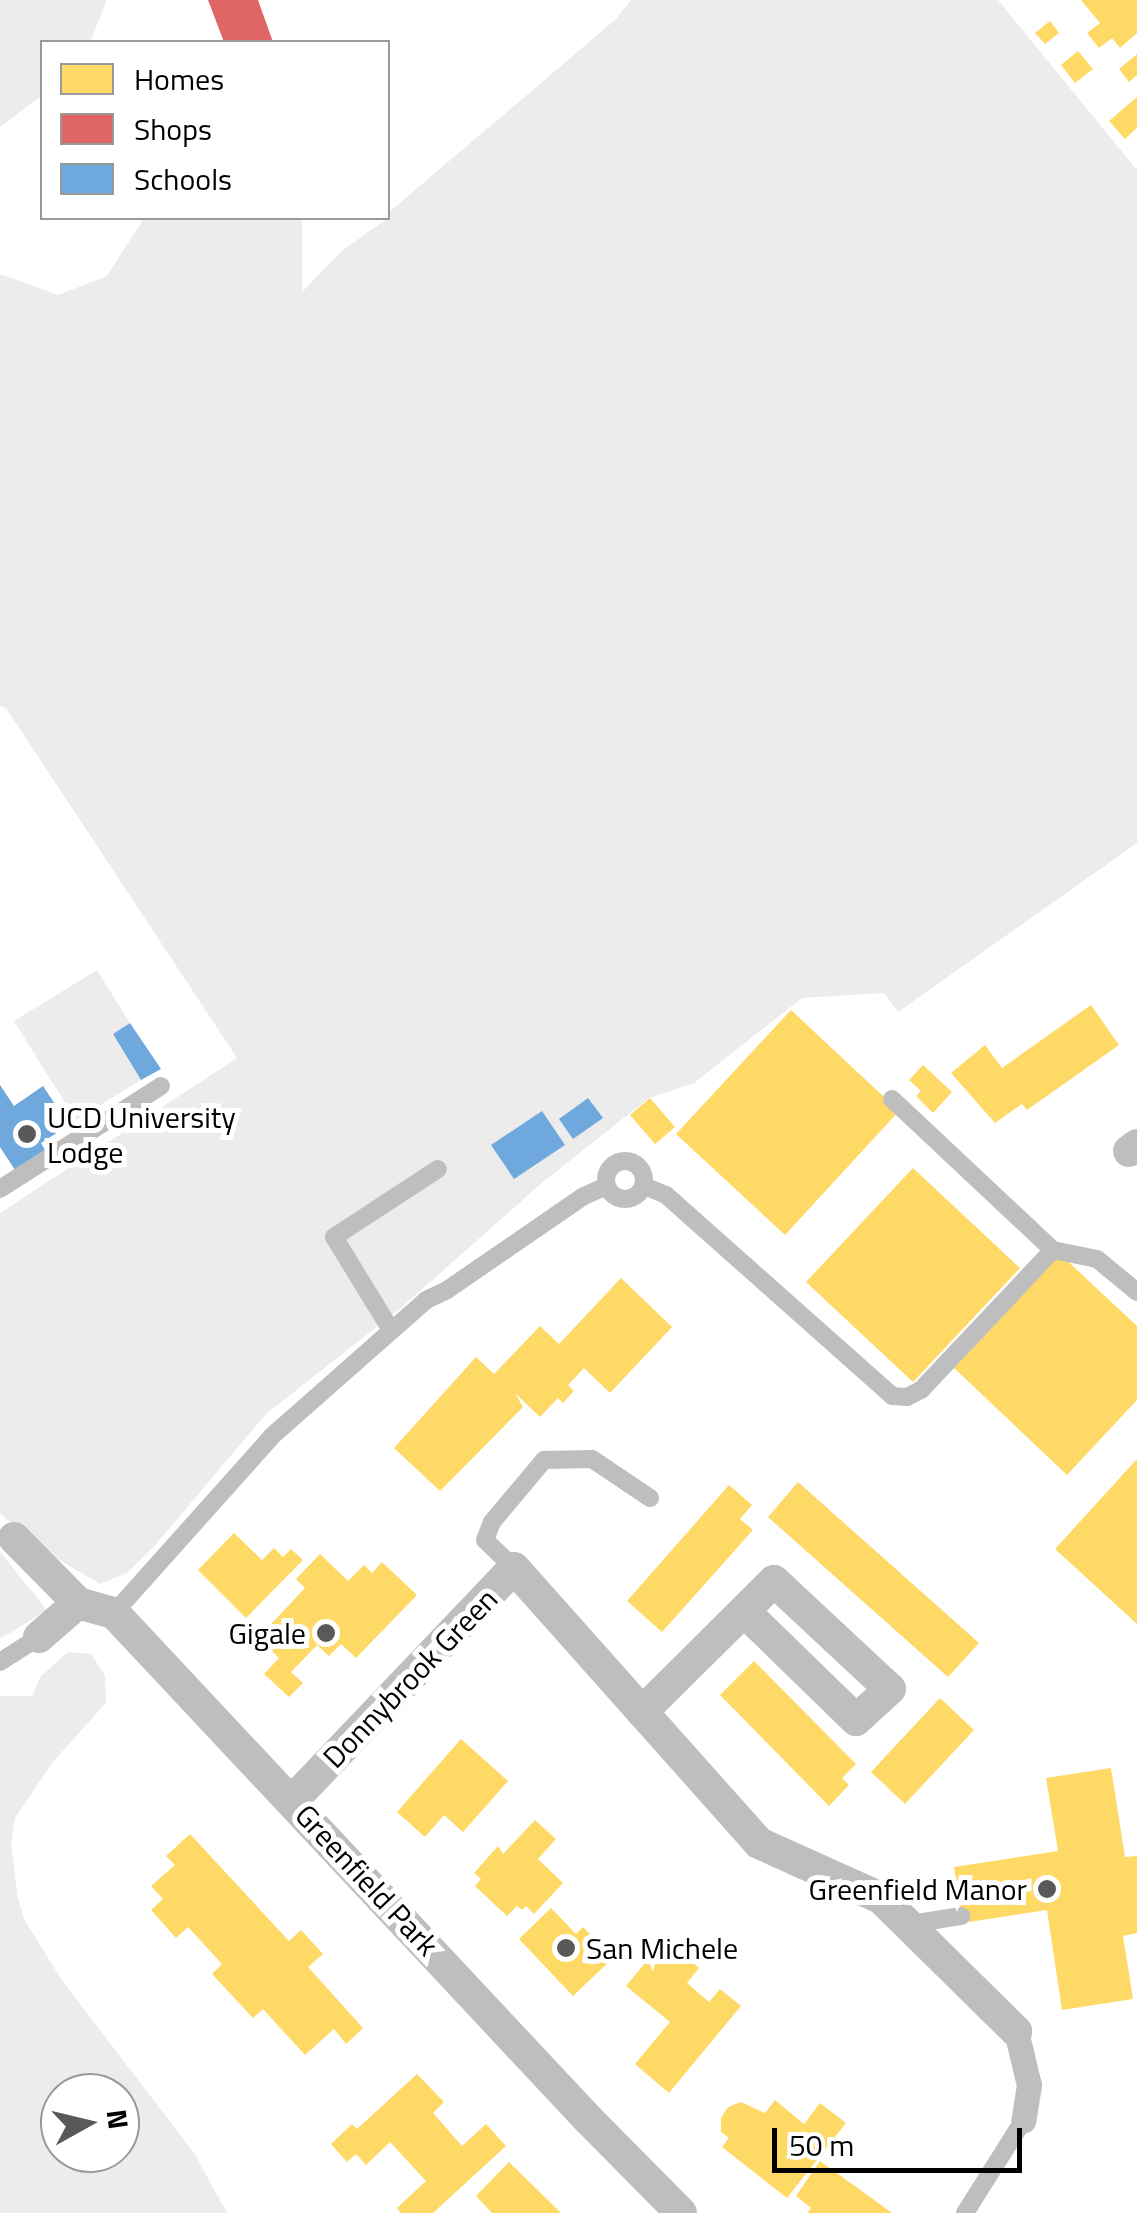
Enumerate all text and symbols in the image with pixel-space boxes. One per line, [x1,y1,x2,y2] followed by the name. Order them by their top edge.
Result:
[40,40,390,220] legend
[134,56,224,102] text: Homes
[134,106,212,152] text: Shops
[134,156,232,202] text: Schools
[47,1099,236,1170] place label: UCD University Lodge
[16,1123,38,1145] marker: UCD University Lodge
[315,1581,505,1775] street label: Donnybrook Green
[228,1615,306,1651] place label: Gigale
[315,1622,337,1644] marker: Gigale
[288,1797,446,1963] street label: Greenfield Park
[808,1871,1027,1907] place label: Greenfield Manor
[1036,1878,1058,1900] marker: Greenfield Manor
[586,1930,738,1966] place label: San Michele
[555,1937,577,1959] marker: San Michele
[40,2073,140,2173] north arrow
[96,2106,141,2132] text: N
[777,2108,1027,2170] scale bar
[789,2122,854,2168] text: 50 m

